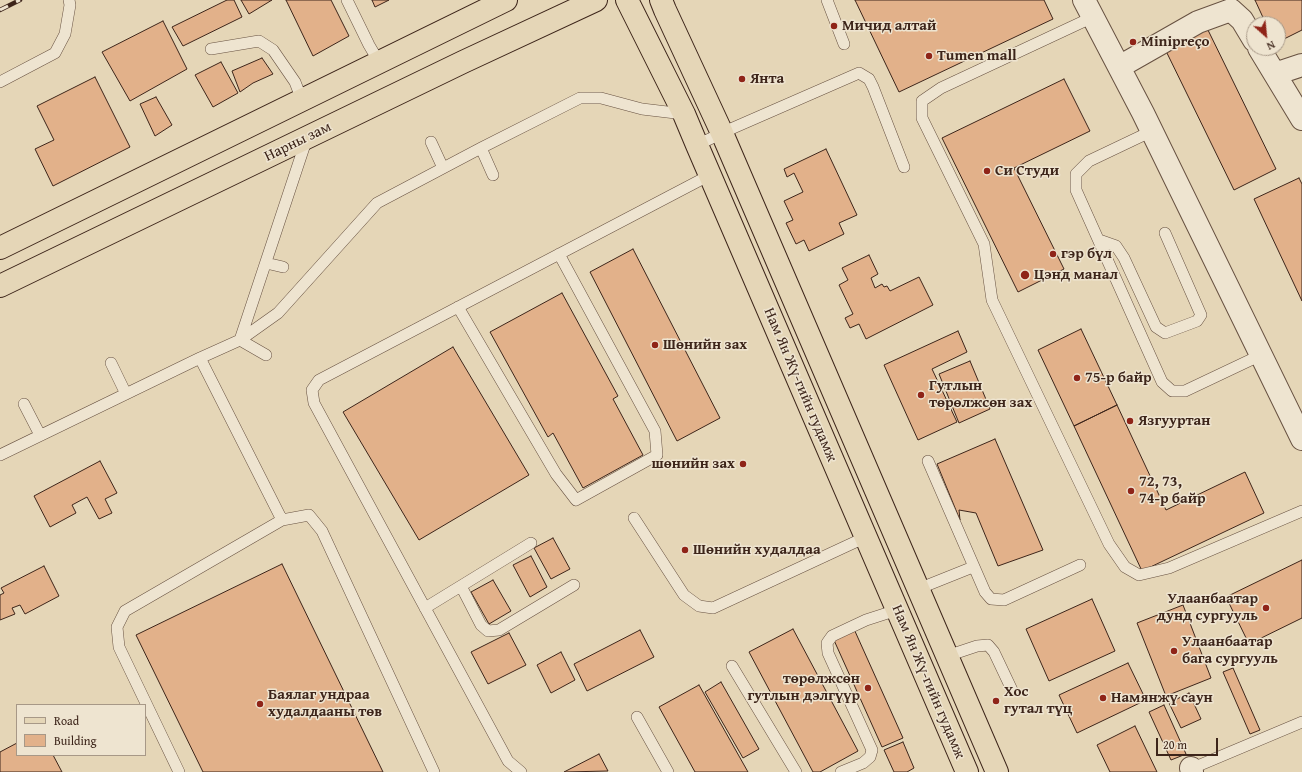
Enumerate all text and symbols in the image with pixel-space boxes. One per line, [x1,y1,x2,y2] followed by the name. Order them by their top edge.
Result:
[1246,16,1286,56] north arrow
[842,17,936,35] place label: Мичид алтай
[829,21,839,31] marker: Мичид алтай
[1141,33,1210,51] place label: Minipreço
[1128,37,1138,47] marker: Minipreço
[1264,37,1278,55] text: N
[937,47,1017,65] place label: Tumen mall
[924,51,934,61] marker: Tumen mall
[750,70,784,88] place label: Янта
[737,74,747,84] marker: Янта
[262,118,334,166] street label: Нарны зам
[995,162,1059,180] place label: Си Студи
[982,166,992,176] marker: Си Студи
[1061,245,1112,263] place label: гэр бүл
[1048,249,1058,259] marker: гэр бүл
[1034,266,1118,284] place label: Цэнд манал
[1019,269,1031,281] marker: Цэнд манал
[759,305,841,465] street label: Нам Ян Жү-гийн гудамж
[663,336,747,354] place label: Шөнийн зах
[650,340,660,350] marker: Шөнийн зах
[1085,369,1152,387] place label: 75-р байр
[1072,373,1082,383] marker: 75-р байр
[929,377,1032,412] place label: Гутлын төрөлжсөн зах
[916,390,926,400] marker: Гутлын төрөлжсөн зах
[1138,412,1210,430] place label: Язгууртан
[1125,416,1135,426] marker: Язгууртан
[652,455,735,473] place label: шөнийн зах
[738,459,748,469] marker: шөнийн зах
[1139,473,1206,508] place label: 72, 73, 74-р байр
[1126,486,1136,496] marker: 72, 73, 74-р байр
[693,541,821,559] place label: Шөнийн худалдаа
[680,545,690,555] marker: Шөнийн худалдаа
[1157,590,1258,625] place label: Улаанбаатар дунд сургууль
[887,602,969,762] street label: Нам Ян Жү-гийн гудамж
[1261,603,1271,613] marker: Улаанбаатар дунд сургууль
[1182,633,1278,668] place label: Улаанбаатар бага сургууль
[1169,646,1179,656] marker: Улаанбаатар бага сургууль
[747,670,860,705] place label: төрөлжсөн гутлын дэлгүүр
[863,683,873,693] marker: төрөлжсөн гутлын дэлгүүр
[1004,683,1072,718] place label: Хос гутал түц
[268,686,382,721] place label: Баялаг ундраа худалдааны төв
[1111,689,1213,707] place label: Намянжү саун
[1098,693,1108,703] marker: Намянжү саун
[991,696,1001,706] marker: Хос гутал түц
[255,699,265,709] marker: Баялаг ундраа худалдааны төв
[16,704,146,756] legend
[54,712,79,729] text: Road
[1158,730,1220,756] scale bar
[54,732,97,749] text: Building
[1163,736,1187,753] text: 20 m

